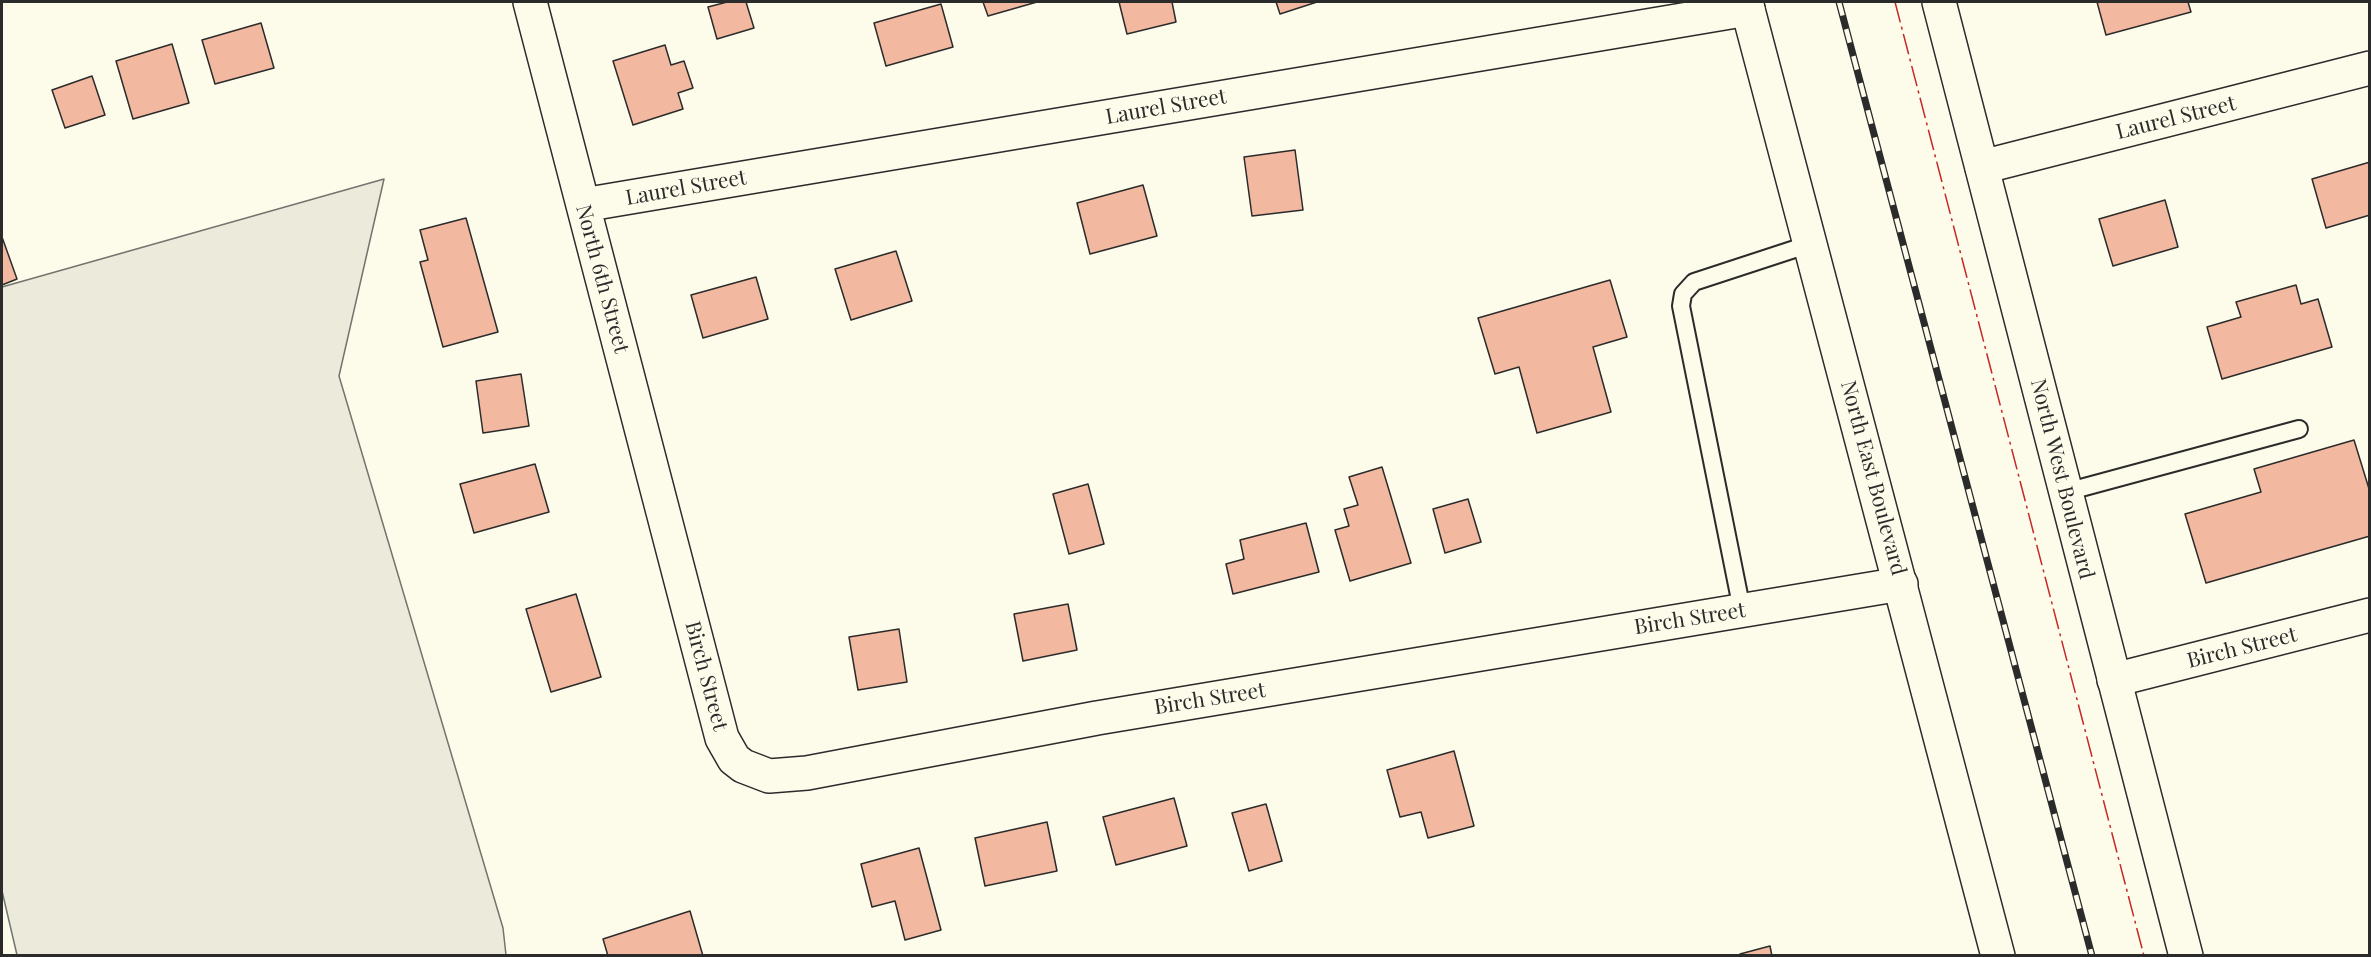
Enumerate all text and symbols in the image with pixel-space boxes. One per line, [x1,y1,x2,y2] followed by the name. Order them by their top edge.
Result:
[1104,84,1228,130] street label: Laurel Street
[2114,91,2238,145] street label: Laurel Street
[624,165,748,211] street label: Laurel Street
[570,202,634,356] street label: North 6th Street
[2025,376,2099,582] street label: North West Boulevard
[1835,378,1911,578] street label: North East Boulevard
[1633,598,1747,640] street label: Birch Street
[679,619,733,733] street label: Birch Street
[2185,622,2299,674] street label: Birch Street
[1153,678,1267,720] street label: Birch Street

